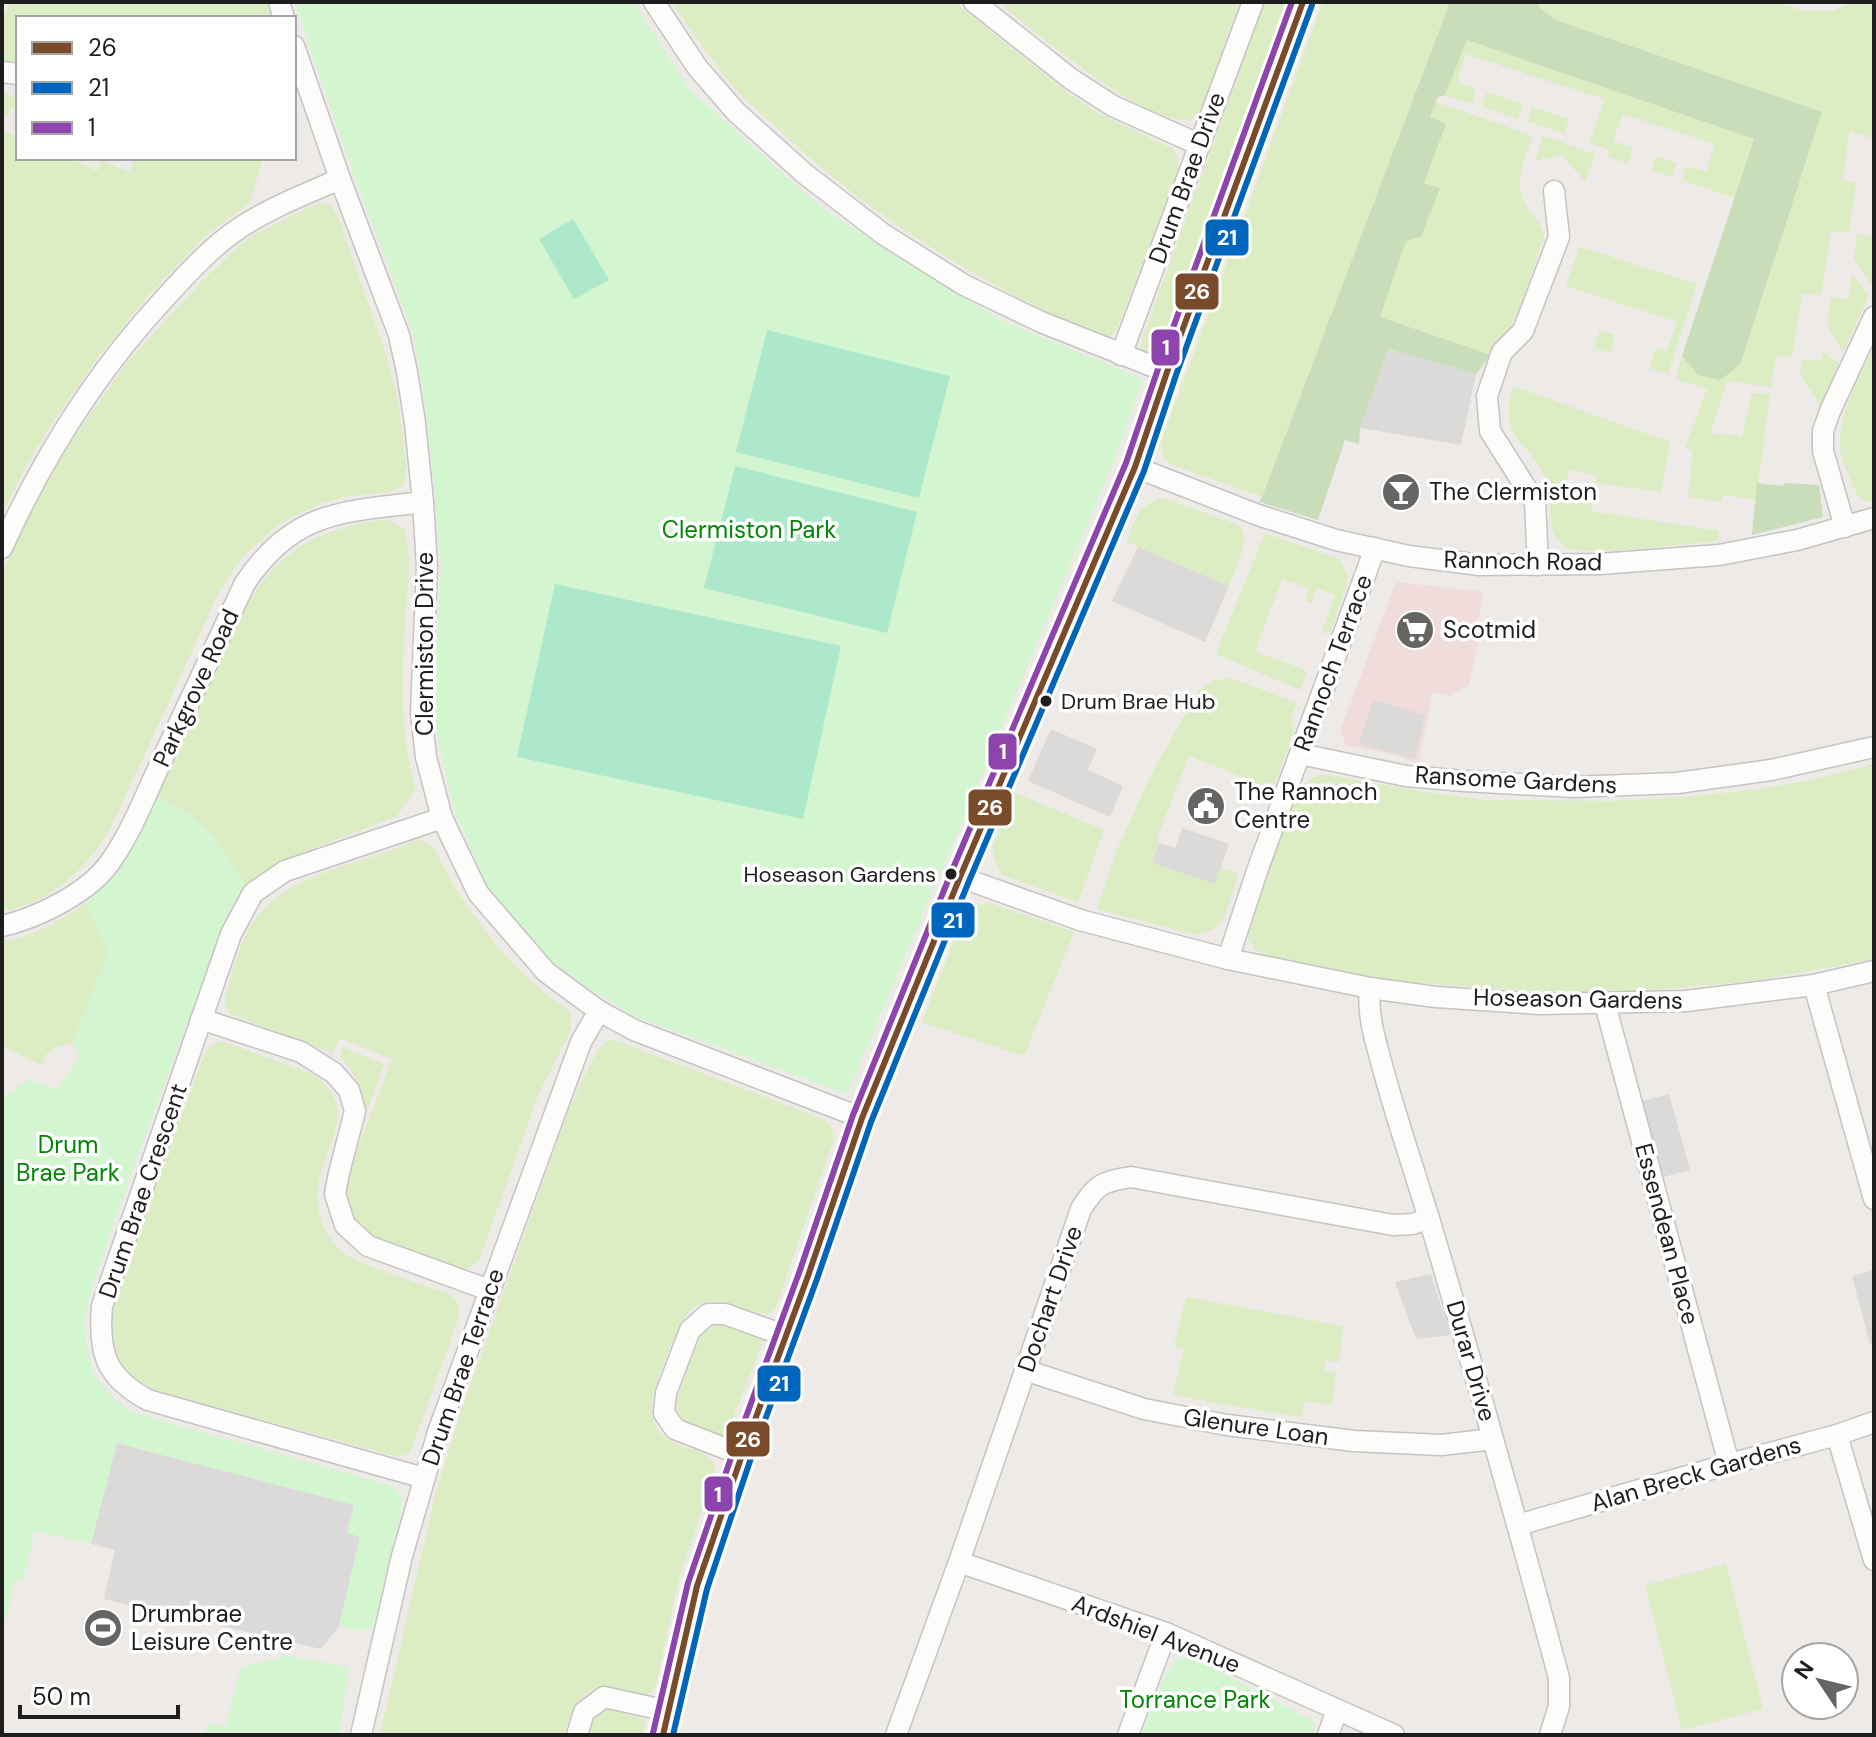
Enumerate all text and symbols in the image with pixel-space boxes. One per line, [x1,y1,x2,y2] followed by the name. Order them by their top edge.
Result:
[16,16,296,160] legend
[88,32,117,63] text: 26
[88,72,109,103] text: 21
[1141,88,1232,268] street label: Drum Brae Drive
[88,112,96,143] text: 1
[1204,218,1250,257] line badge: 21
[1217,223,1237,252] text: 21
[1174,272,1220,311] line badge: 26
[1184,277,1210,306] text: 26
[1150,328,1181,367] line badge: 1
[1162,333,1170,362] text: 1
[1380,471,1422,513] bar icon: The Clermiston
[1429,476,1597,507] place label: The Clermiston
[662,514,836,545] park label: Clermiston Park
[1443,544,1603,577] street label: Rannoch Road
[409,552,440,736] street label: Clermiston Drive
[1286,570,1379,755] street label: Rannoch Terrace
[145,604,246,772] street label: Parkgrove Road
[1394,609,1436,651] supermarket icon: Scotmid
[1443,614,1536,645] place label: Scotmid
[1061,687,1215,716] place label: Drum Brae Hub
[1038,693,1054,709] marker: Drum Brae Hub
[987,732,1018,771] line badge: 1
[999,737,1007,766] text: 1
[1414,759,1618,800] street label: Ransome Gardens
[1234,776,1378,835] place label: The Rannoch Centre
[1185,785,1227,827] public building icon: The Rannoch Centre
[967,788,1013,827] line badge: 26
[977,793,1003,822] text: 26
[744,860,936,889] place label: Hoseason Gardens
[943,866,959,882] marker: Hoseason Gardens
[930,901,976,939] line badge: 21
[943,906,963,935] text: 21
[1473,981,1683,1016] street label: Hoseason Gardens
[91,1079,194,1302] street label: Drum Brae Crescent
[16,1129,120,1188] park label: Drum Brae Park
[1628,1140,1707,1328] street label: Essendean Place
[1010,1222,1089,1376] street label: Dochart Drive
[414,1264,511,1469] street label: Drum Brae Terrace
[1439,1297,1504,1425] street label: Durar Drive
[756,1364,802,1403] line badge: 21
[769,1369,789,1398] text: 21
[1181,1401,1331,1452] street label: Glenure Loan
[725,1420,771,1458] line badge: 26
[735,1425,761,1454] text: 26
[1587,1429,1805,1518] street label: Alan Breck Gardens
[703,1475,734,1513] line badge: 1
[714,1480,722,1509] text: 1
[1068,1587,1245,1680] street label: Ardshiel Avenue
[131,1598,293,1657] place label: Drumbrae Leisure Centre
[82,1607,124,1649] sports icon: Drumbrae Leisure Centre
[1780,1641,1860,1721] north arrow
[1788,1655,1821,1685] text: N
[20,1669,178,1719] scale bar
[32,1681,91,1712] text: 50 m
[1119,1684,1271,1715] park label: Torrance Park

